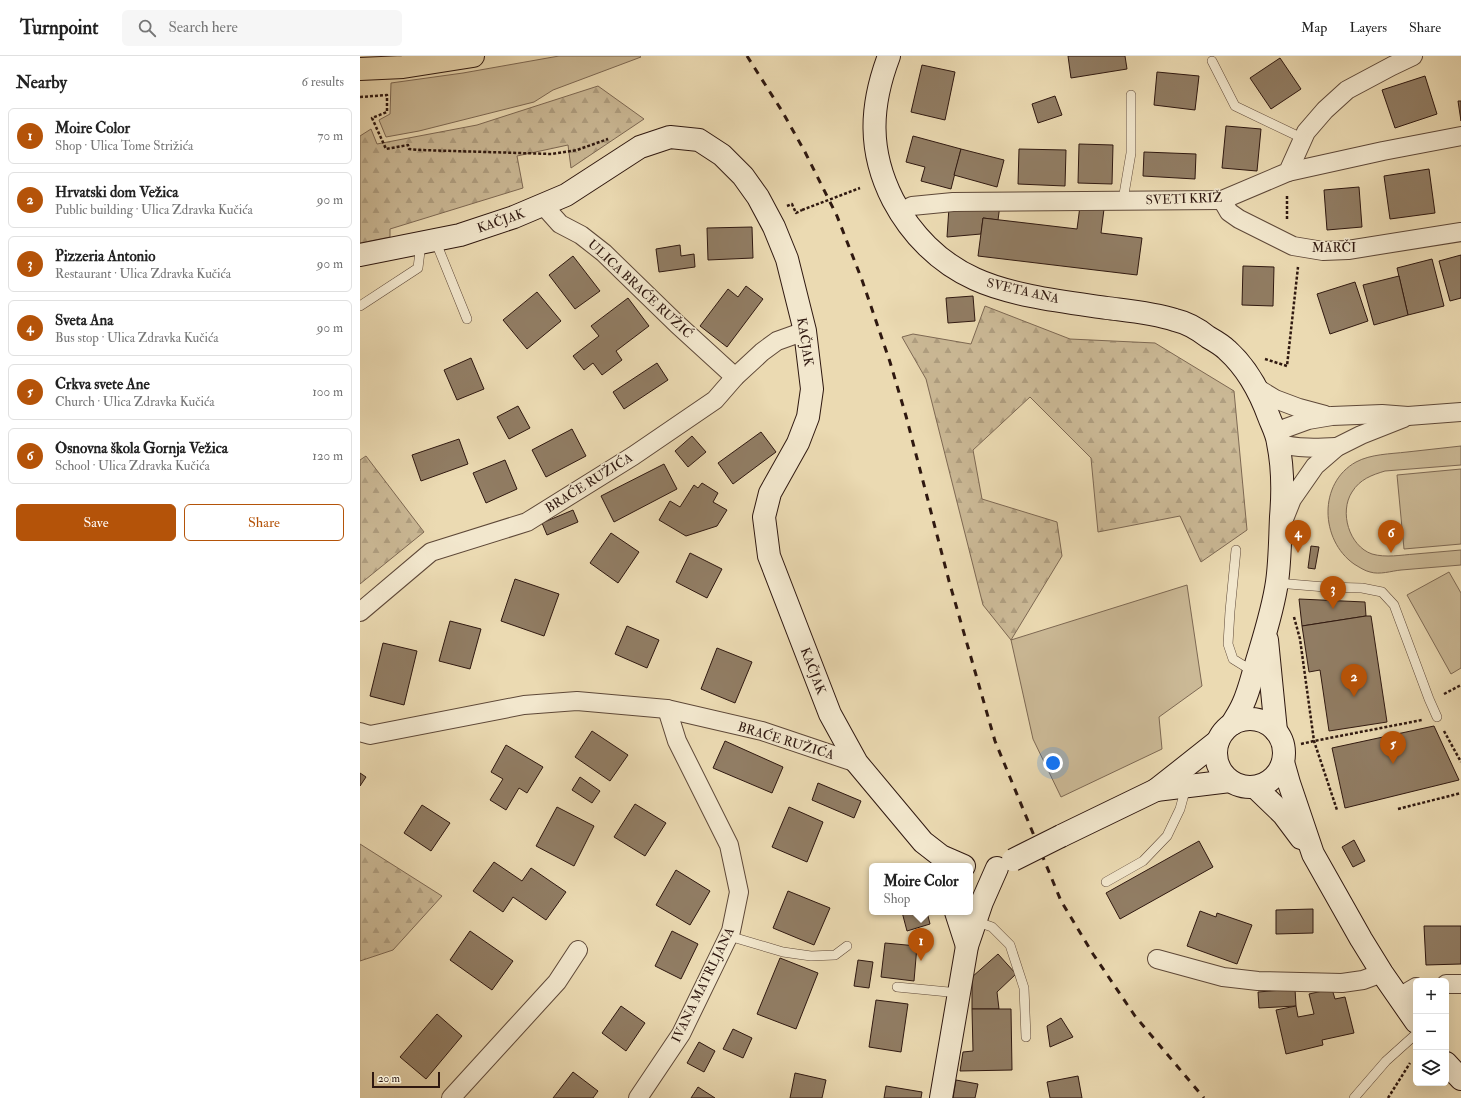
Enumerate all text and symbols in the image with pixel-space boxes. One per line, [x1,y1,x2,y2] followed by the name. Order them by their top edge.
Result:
[122,10,402,46] search box
[20,16,98,40] text: Turnpoint
[136,17,158,39] icon: search
[168,18,238,37] text: Search here
[1301,19,1327,36] text: Map
[1349,19,1387,36] text: Layers
[1409,19,1441,36] text: Share
[16,72,67,93] text: Nearby
[301,74,344,90] text: 6 results
[55,119,130,138] text: Moire Color
[28,128,32,144] text: 1
[318,128,343,144] text: 70 m
[55,138,193,154] text: Shop · Ulica Tome Strižića
[55,183,178,202] text: Hrvatski dom Vežica
[1145,188,1223,208] street label: SVETI KRIŽ
[27,192,33,208] text: 2
[317,192,343,208] text: 90 m
[55,202,253,218] text: Public building · Ulica Zdravka Kučića
[474,203,528,237] street label: KAČJAK
[584,235,697,342] street label: ULICA BRAĆE RUŽIĆ
[1312,238,1356,256] street label: MARČI
[55,247,155,266] text: Pizzeria Antonio
[28,256,33,272] text: 3
[317,256,343,272] text: 90 m
[55,266,231,282] text: Restaurant · Ulica Zdravka Kučića
[985,275,1062,307] street label: SVETA ANA
[55,311,113,330] text: Sveta Ana
[793,316,819,368] street label: KAČJAK
[26,320,34,336] text: 4
[317,320,343,336] text: 90 m
[55,330,219,346] text: Bus stop · Ulica Zdravka Kučića
[55,375,150,394] text: Crkva svete Ane
[27,384,33,400] text: 5
[312,384,343,400] text: 100 m
[55,394,215,410] text: Church · Ulica Zdravka Kučića
[55,439,228,458] text: Osnovna škola Gornja Vežica
[27,448,33,464] text: 6
[312,448,343,464] text: 120 m
[541,448,636,516] street label: BRAĆE RUŽIĆA
[55,458,210,474] text: School · Ulica Zdravka Kučića
[16,504,176,541] button: Save
[184,504,344,541] button: Share
[1285,520,1311,553] pin: 4
[1378,520,1404,553] pin: 6
[1320,576,1346,609] pin: 3
[797,644,831,698] street label: KAČJAK
[1341,664,1367,697] pin: 2
[736,717,837,763] street label: BRAĆE RUŽIĆA
[1380,731,1406,764] pin: 5
[1043,753,1063,773] your location
[869,863,973,915] popup
[883,872,959,891] text: Moire Color
[883,891,910,907] text: Shop
[668,924,738,1045] street label: IVANA MATRLJANA
[908,928,934,961] pin: 1
[1413,978,1449,1086] map controls
[1413,978,1449,1014] button: +
[1413,1014,1449,1050] button: −
[1413,1050,1449,1086] button: layers
[372,1070,440,1089] scale bar
[378,1072,400,1085] text: 20 m

